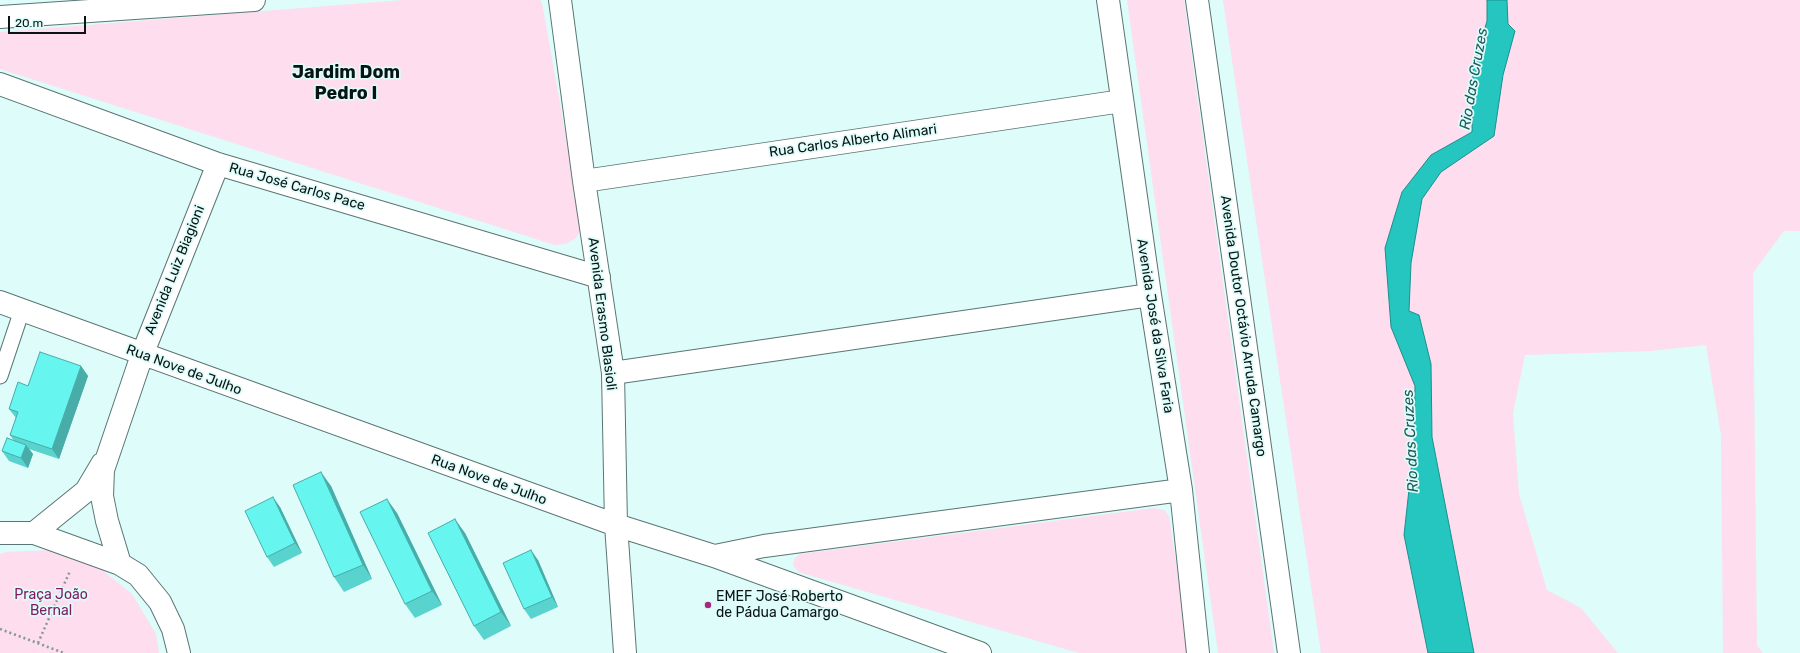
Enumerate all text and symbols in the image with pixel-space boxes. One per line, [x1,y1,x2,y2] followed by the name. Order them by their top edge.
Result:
[10,8,88,34] scale bar
[15,16,43,30] text: 20 m
[1456,27,1492,131] water label: Rio das Cruzes
[292,62,400,104] district label: Jardim Dom Pedro I
[768,121,938,161] street label: Rua Carlos Alberto Alimari
[227,160,367,214] street label: Rua José Carlos Pace
[1216,194,1270,458] street label: Avenida Doutor Octávio Arruda Camargo
[141,203,209,337] street label: Avenida Luiz Biagioni
[584,237,620,391] street label: Avenida Erasmo Blasioli
[1133,238,1177,414] street label: Avenida José da Silva Faria
[124,341,244,399] street label: Rua Nove de Julho
[1399,389,1423,493] water label: Rio das Cruzes
[429,451,549,509] street label: Rua Nove de Julho
[14,587,88,620] park label: Praça João Bernal
[716,589,843,622] place label: EMEF José Roberto de Pádua Camargo
[703,600,713,610] marker: EMEF José Roberto de Pádua Camargo

